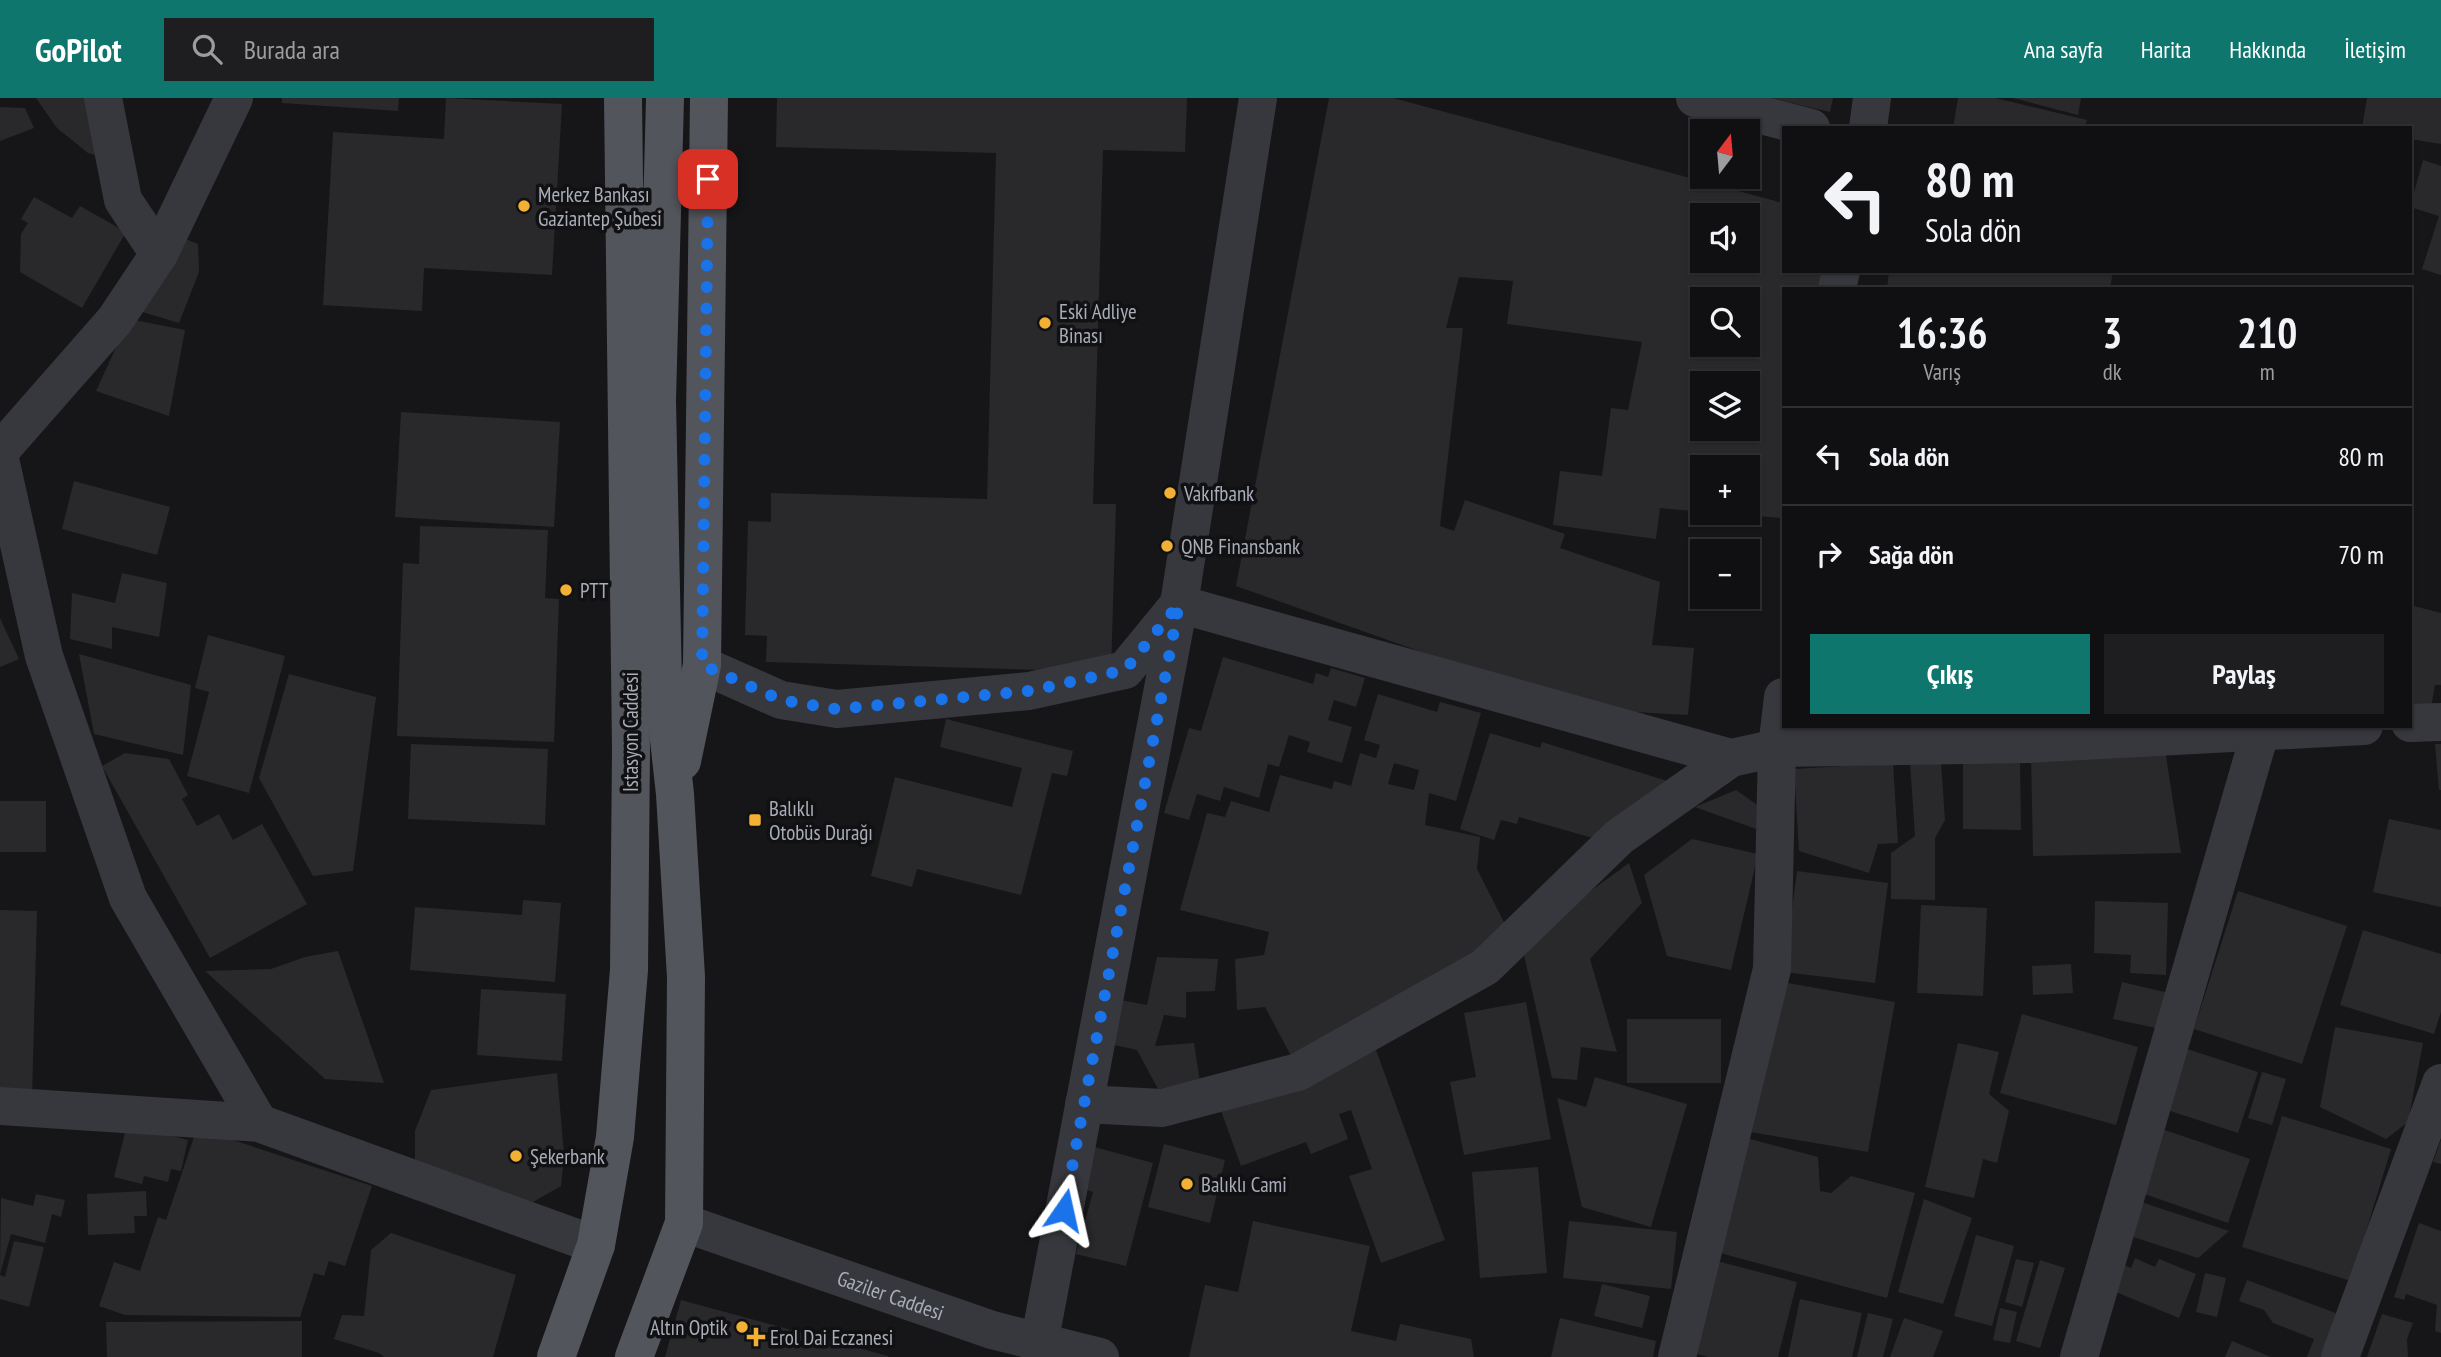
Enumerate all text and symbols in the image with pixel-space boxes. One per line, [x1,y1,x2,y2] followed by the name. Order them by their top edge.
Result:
[164,18,654,81] search box
[35,28,122,71] text: GoPilot
[188,30,226,68] icon: search
[244,33,340,66] text: Burada ara
[2024,34,2103,65] text: Ana sayfa
[2141,34,2191,65] text: Harita
[2229,34,2306,65] text: Hakkında
[2344,34,2406,65] text: İletişim
[1690,119,1760,189] north arrow
[1690,119,1760,609] map controls
[1925,147,2014,211] text: 80 m
[678,149,738,209] pin
[1810,154,1901,245] icon: left
[689,160,727,198] icon: arrive
[538,181,662,232] place label: Merkez Bankası Gaziantep Şubesi
[516,198,532,214] marker: Merkez Bankası Gaziantep Şubesi
[1690,203,1760,273] button: sound
[1925,209,2021,251] text: Sola dön
[1690,287,1760,357] button: search
[1059,298,1137,349] place label: Eski Adliye Binası
[1897,305,1988,360] text: 16:36
[2102,305,2122,360] text: 3
[2237,305,2297,360] text: 210
[1037,315,1053,331] marker: Eski Adliye Binası
[1923,357,1961,386] text: Varış
[2103,357,2122,386] text: dk
[2260,357,2275,386] text: m
[1690,371,1760,441] button: layers
[1810,437,1848,475] icon: left
[1869,440,1949,473] text: Sola dön
[2338,440,2384,473] text: 80 m
[1690,455,1760,525] button: +
[1183,480,1254,507] place label: Vakıfbank
[1162,485,1178,501] marker: Vakıfbank
[1181,533,1300,560] place label: QNB Finansbank
[1810,535,1848,573] icon: right
[1159,538,1175,554] marker: QNB Finansbank
[1869,538,1954,571] text: Sağa dön
[2338,538,2384,571] text: 70 m
[1690,539,1760,609] button: −
[580,577,609,604] place label: PTT
[558,582,574,598] marker: PTT
[1810,634,2090,714] button: Çıkış
[2104,634,2384,714] button: Paylaş
[617,672,644,792] street label: Istasyon Caddesi
[769,795,873,846] place label: Balıklı Otobüs Durağı
[747,812,763,828] marker: Balıklı Otobüs Durağı
[530,1143,605,1170] place label: Şekerbank
[508,1148,524,1164] marker: Şekerbank
[1201,1171,1287,1198] place label: Balıklı Cami
[1027,1173,1101,1247] position arrow
[1179,1176,1195,1192] marker: Balıklı Cami
[834,1264,948,1326] street label: Gaziler Caddesi
[650,1314,728,1341] place label: Altın Optik
[734,1319,750,1335] marker: Altın Optik
[770,1324,893,1351] place label: Erol Dai Eczanesi
[748,1329,764,1345] marker: Erol Dai Eczanesi

